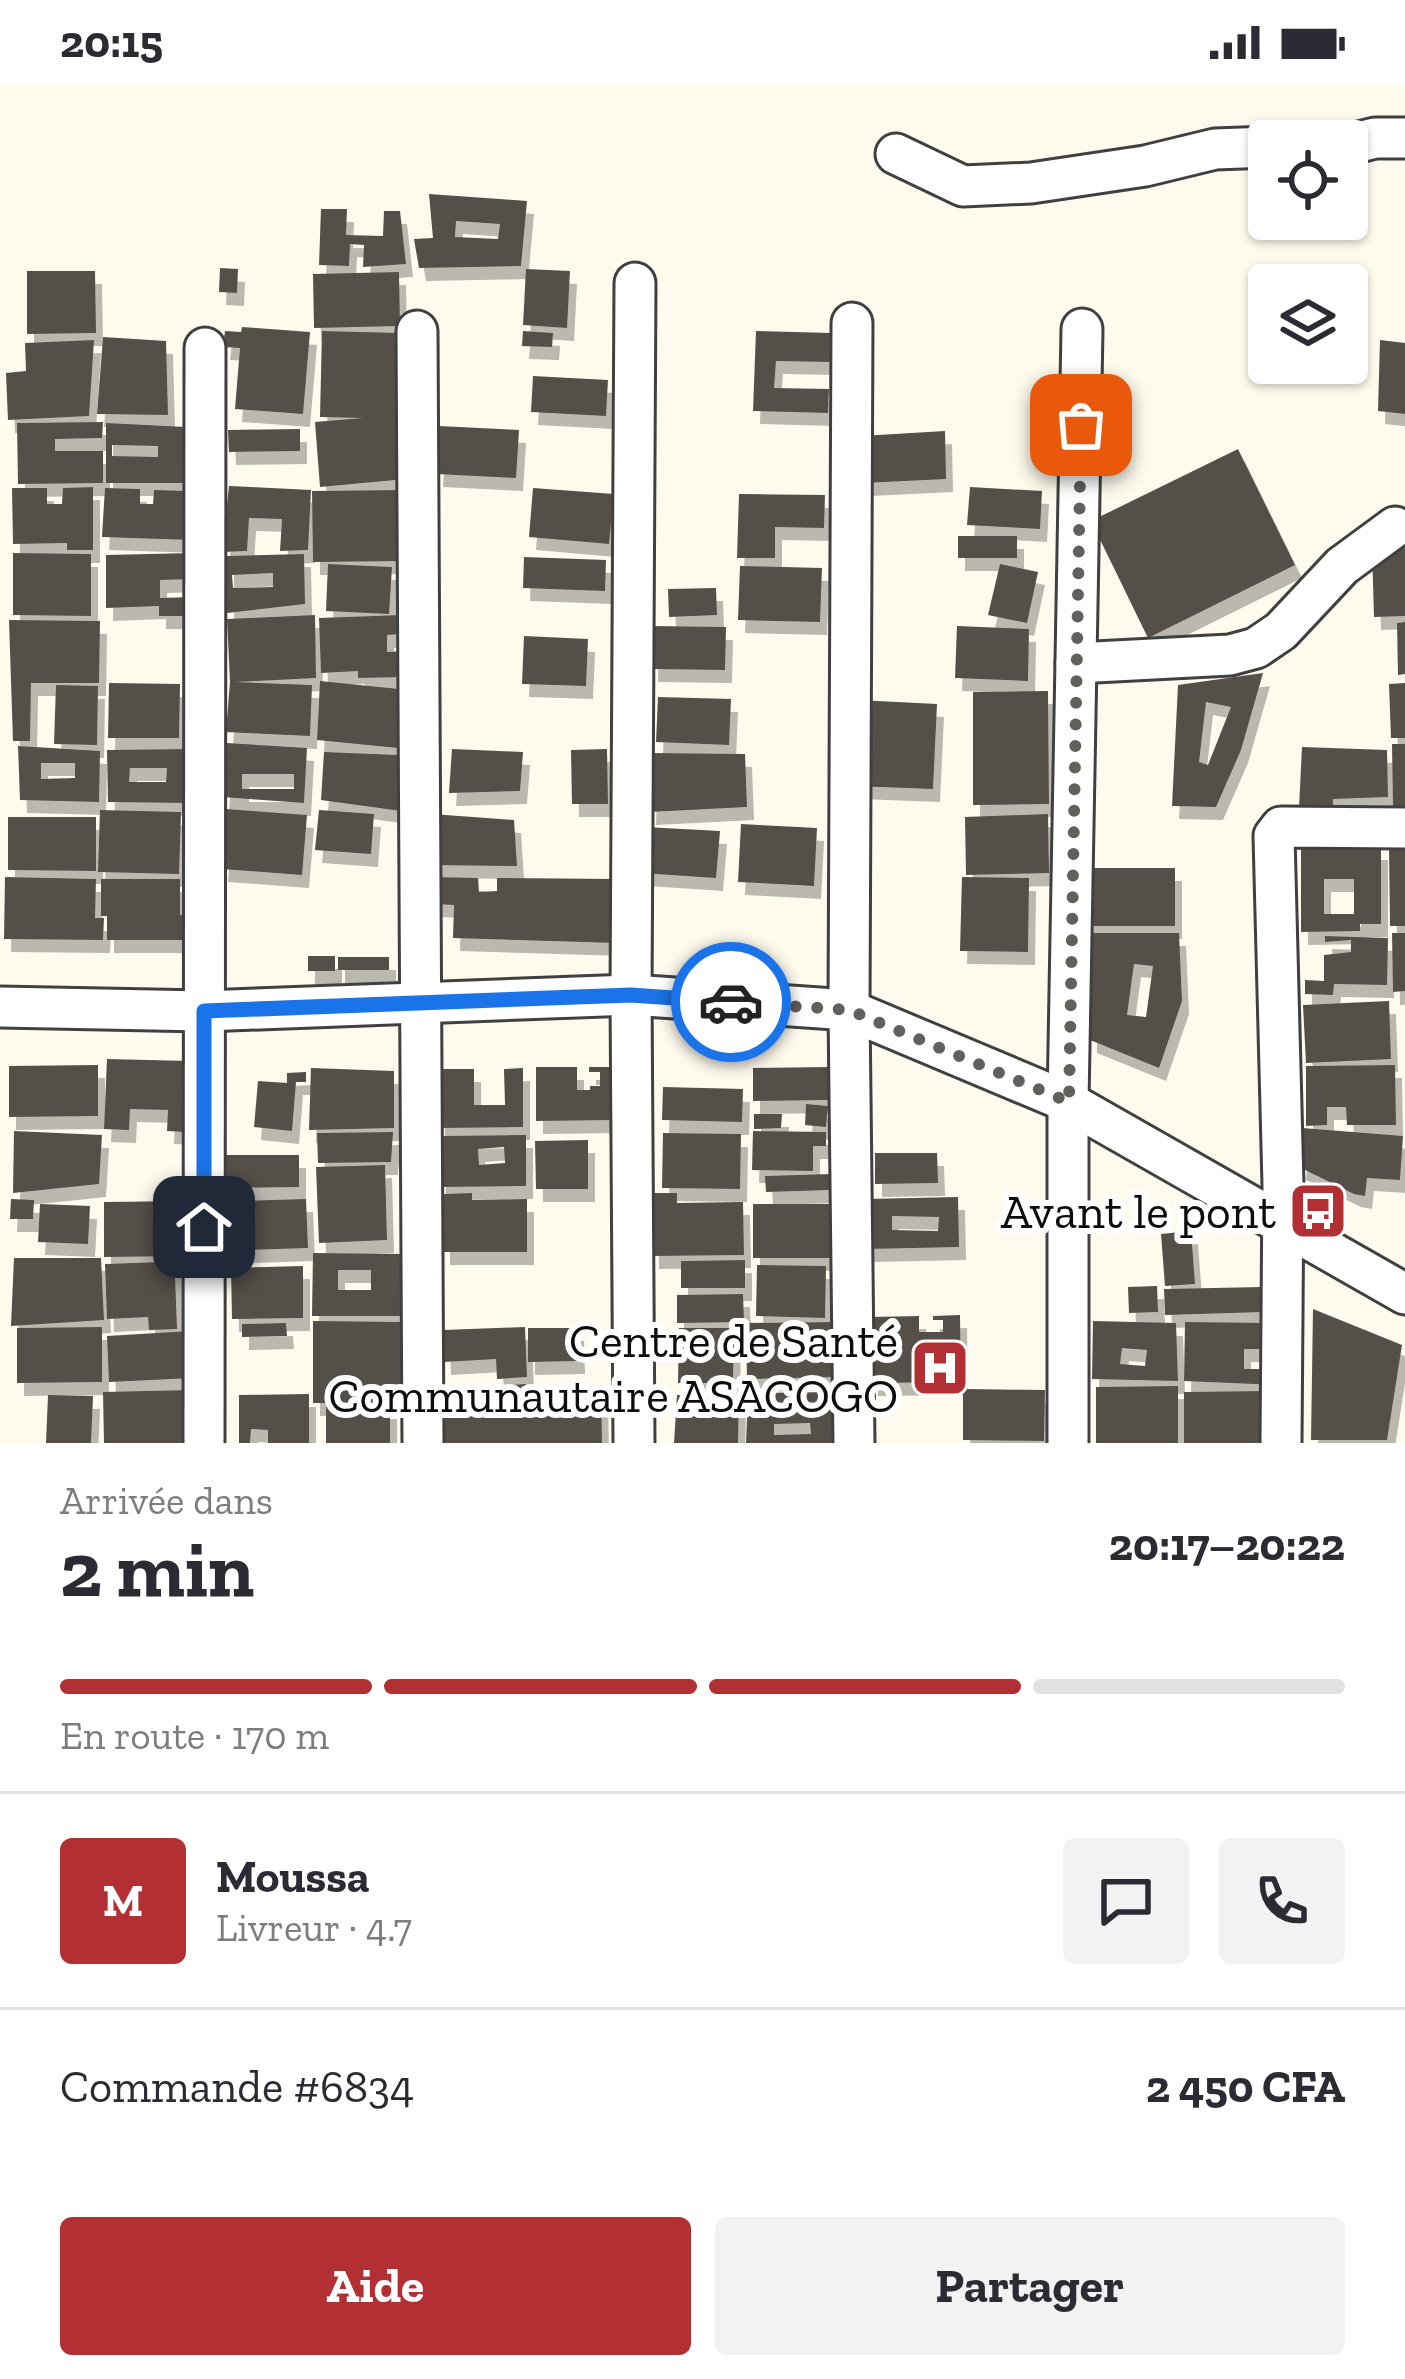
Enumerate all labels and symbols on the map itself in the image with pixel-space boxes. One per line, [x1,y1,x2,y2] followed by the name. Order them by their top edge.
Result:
[1030,374,1132,476] pin
[671,942,791,1062] courier
[153,1176,255,1278] pin
[1287,1180,1349,1242] bus stop icon: Avant le pont
[1001,1183,1276,1240] place label: Avant le pont
[329,1312,898,1424] place label: Centre de Santé Communautaire ASACOGO
[909,1337,971,1399] hospital icon: Centre de Santé Communautaire ASACOGO

